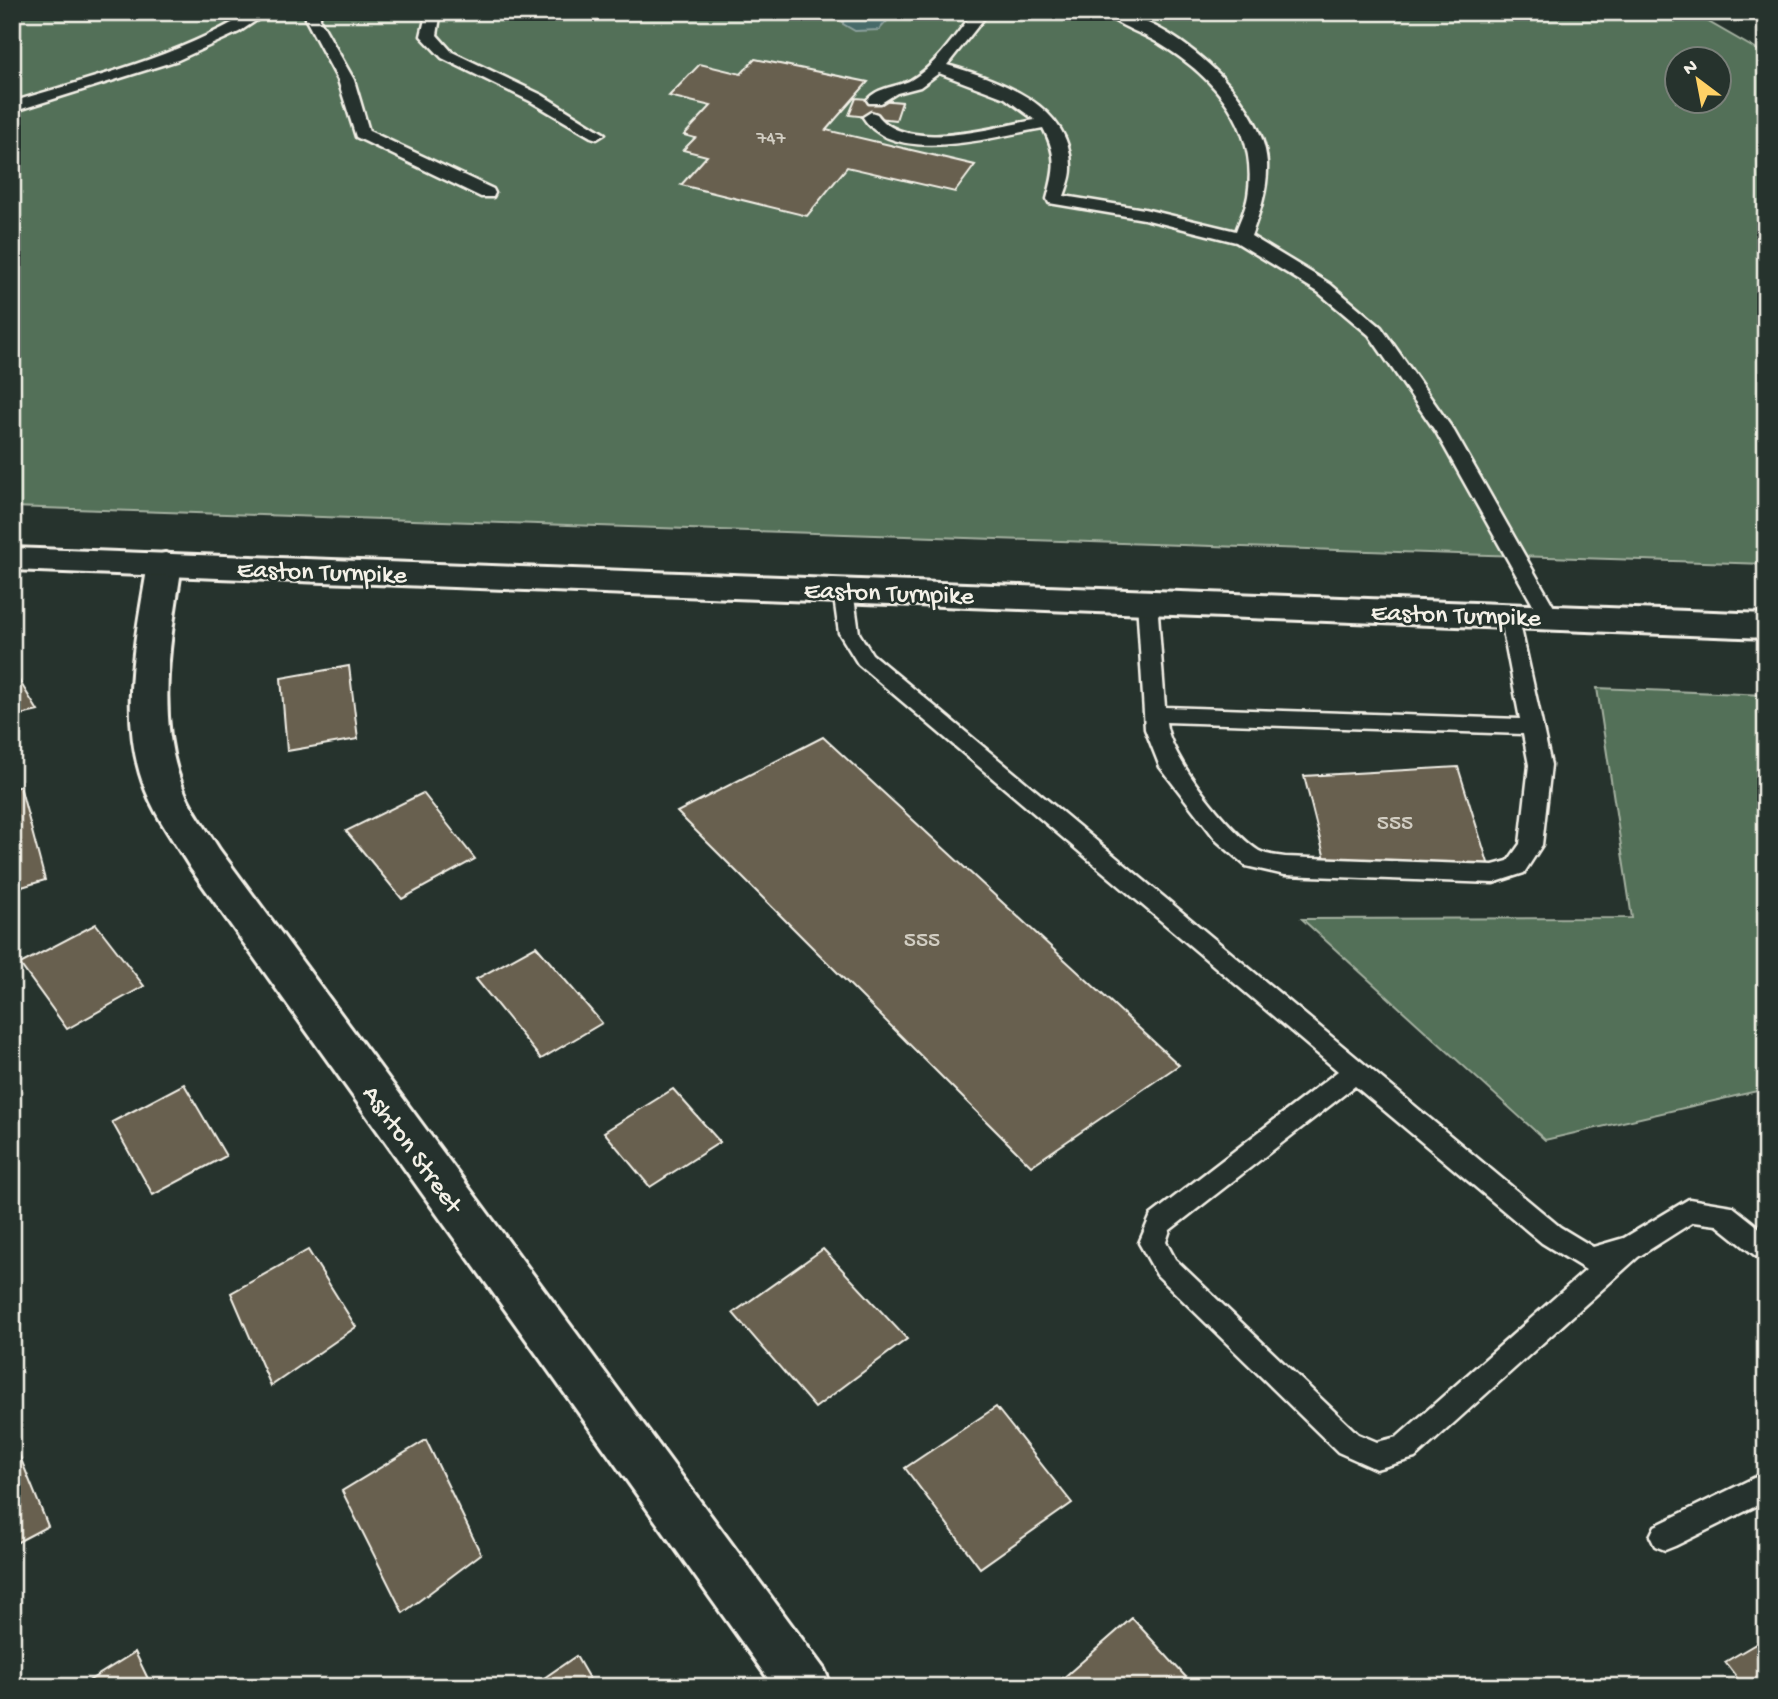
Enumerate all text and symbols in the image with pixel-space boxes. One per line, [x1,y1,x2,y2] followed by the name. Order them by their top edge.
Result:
[1662,46,1732,116] north arrow
[1679,56,1702,82] text: N
[756,128,786,151] house number: 747
[236,556,408,593] street label: Easton Turnpike
[803,577,975,614] street label: Easton Turnpike
[1370,599,1542,636] street label: Easton Turnpike
[1377,811,1413,838] house number: 555
[904,928,940,955] house number: 555
[353,1081,469,1223] street label: Ashton Street

